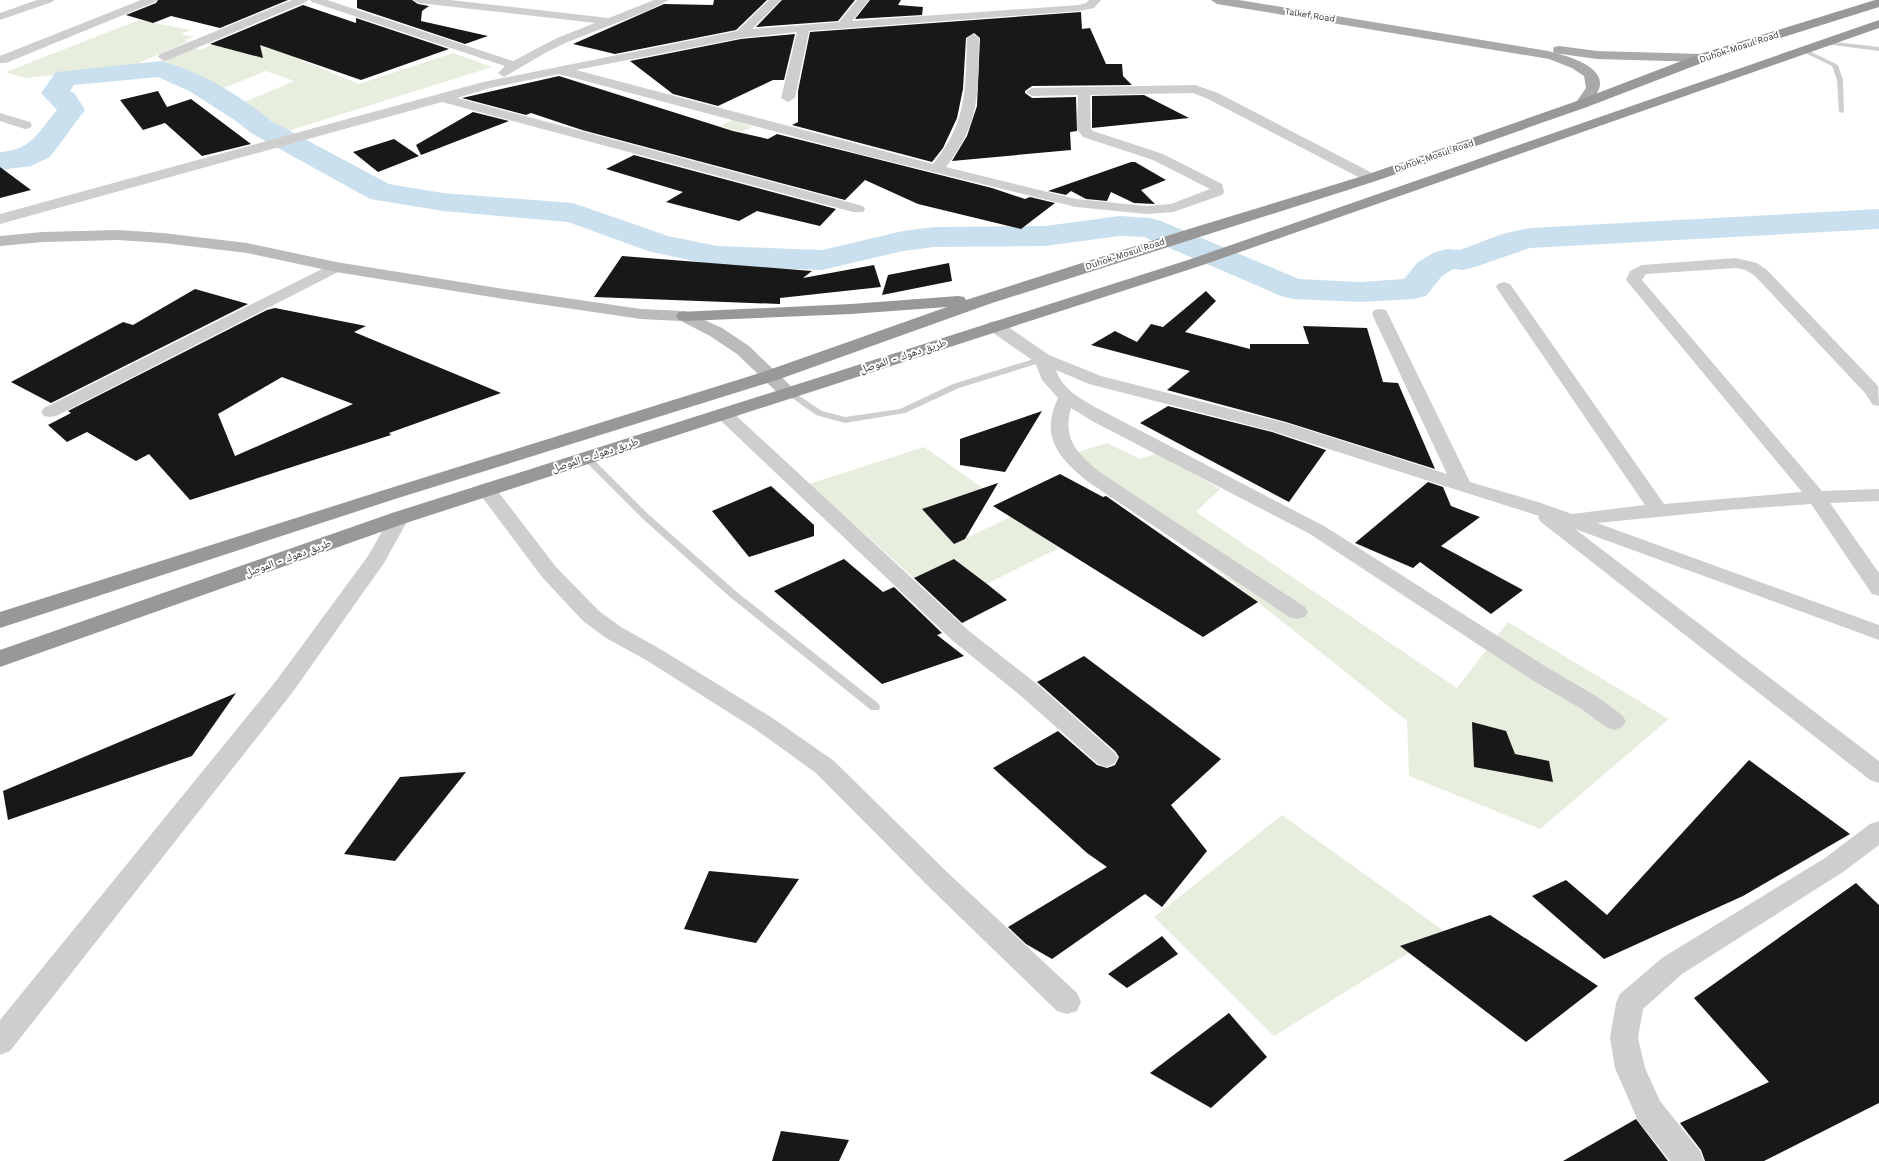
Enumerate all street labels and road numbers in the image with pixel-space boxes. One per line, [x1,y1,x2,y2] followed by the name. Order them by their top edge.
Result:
[1284,6,1336,24] street label: Talkef Road
[1698,29,1780,65] street label: Duhok-Mosul Road
[1393,138,1475,174] street label: Duhok-Mosul Road
[1084,236,1166,272] street label: Duhok-Mosul Road
[858,336,948,376] street label: طريق دهوك - الموصل
[550,435,640,475] street label: طريق دهوك - الموصل
[243,536,333,580] street label: طريق دهوك - الموصل

